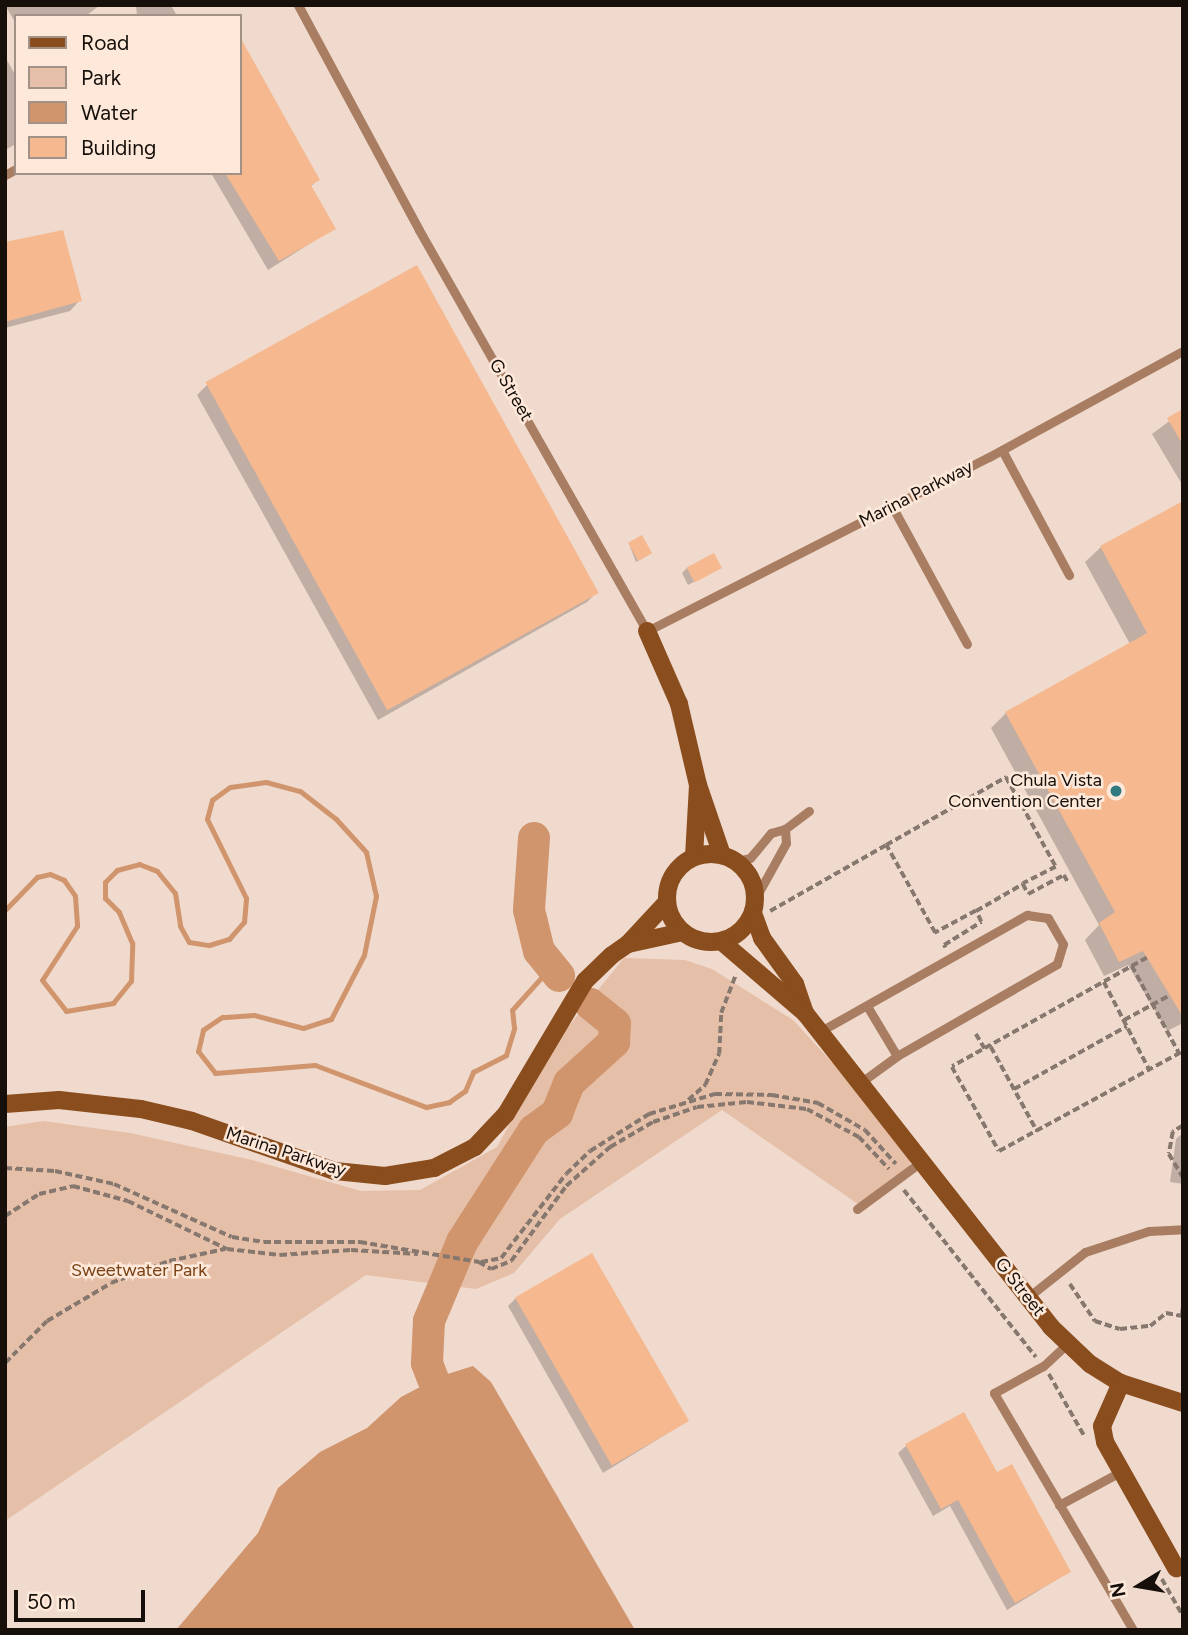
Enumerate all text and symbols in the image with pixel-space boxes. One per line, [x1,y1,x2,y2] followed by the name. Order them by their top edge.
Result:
[14,14,242,175] legend
[81,30,129,55] text: Road
[81,65,121,90] text: Park
[81,100,137,125] text: Water
[81,135,156,160] text: Building
[485,355,537,425] street label: G Street
[855,456,977,532] street label: Marina Parkway
[948,770,1102,812] place label: Chula Vista Convention Center
[1108,783,1124,799] marker: Chula Vista Convention Center
[223,1122,349,1182] street label: Marina Parkway
[990,1253,1050,1321] street label: G Street
[71,1259,207,1281] park label: Sweetwater Park
[1104,1551,1174,1621] north arrow
[18,1576,149,1620] scale bar
[1105,1581,1131,1600] text: N
[27,1589,76,1614] text: 50 m

